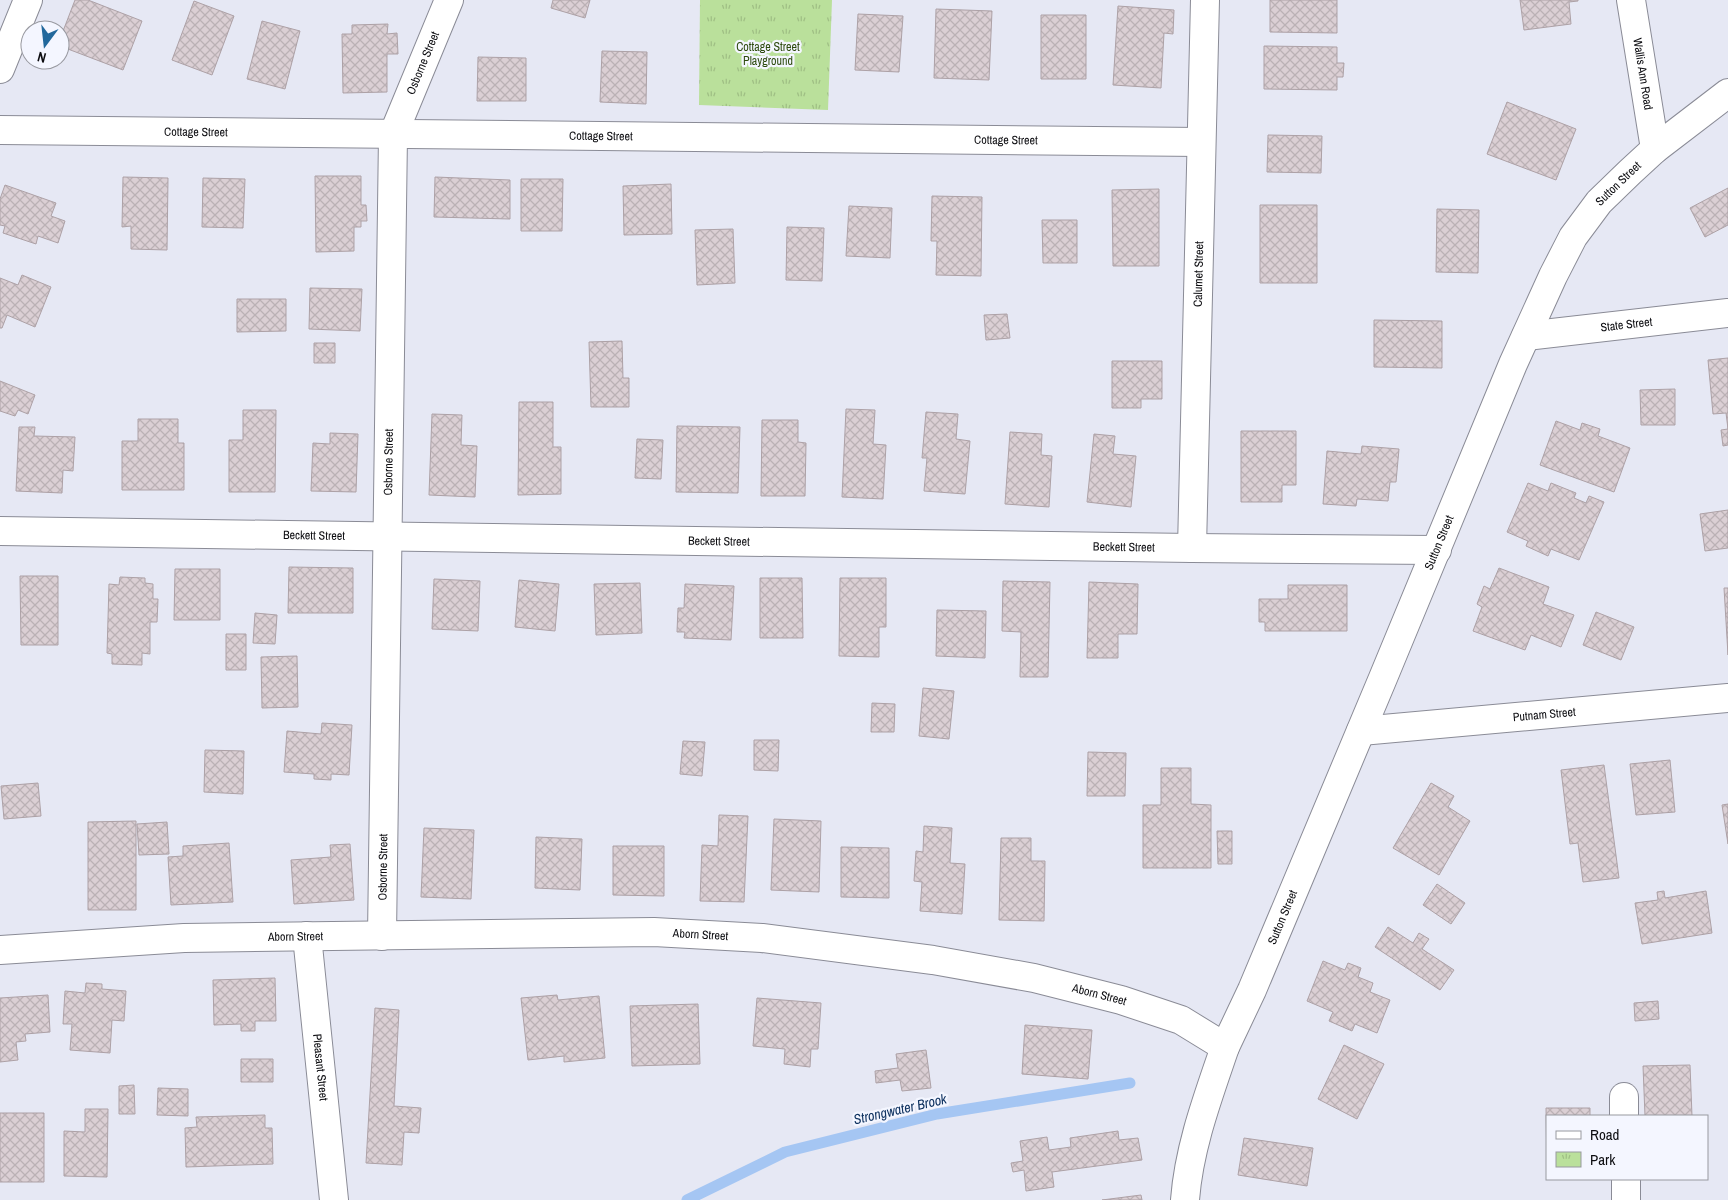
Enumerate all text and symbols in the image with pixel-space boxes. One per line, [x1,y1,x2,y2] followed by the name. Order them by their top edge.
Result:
[20,20,70,70] north arrow
[403,29,443,97] street label: Osborne Street
[1629,37,1657,111] street label: Wallis Ann Road
[736,39,800,69] park label: Cottage Street Playground
[35,48,48,67] text: N
[164,124,228,140] street label: Cottage Street
[569,128,633,144] street label: Cottage Street
[974,132,1038,148] street label: Cottage Street
[1592,158,1645,209] street label: Sutton Street
[1190,241,1207,307] street label: Calumet Street
[1600,314,1653,335] street label: State Street
[380,428,397,496] street label: Osborne Street
[1421,513,1458,572] street label: Sutton Street
[283,527,345,544] street label: Beckett Street
[688,533,750,550] street label: Beckett Street
[1093,539,1155,555] street label: Beckett Street
[1512,704,1577,725] street label: Putnam Street
[374,833,391,901] street label: Osborne Street
[1264,887,1301,947] street label: Sutton Street
[671,925,729,944] street label: Aborn Street
[267,928,324,945] street label: Aborn Street
[1070,980,1129,1009] street label: Aborn Street
[309,1033,332,1102] street label: Pleasant Street
[852,1089,950,1128] water label: Strongwater Brook
[1546,1115,1708,1180] legend
[1590,1124,1619,1145] text: Road
[1590,1149,1616,1170] text: Park

